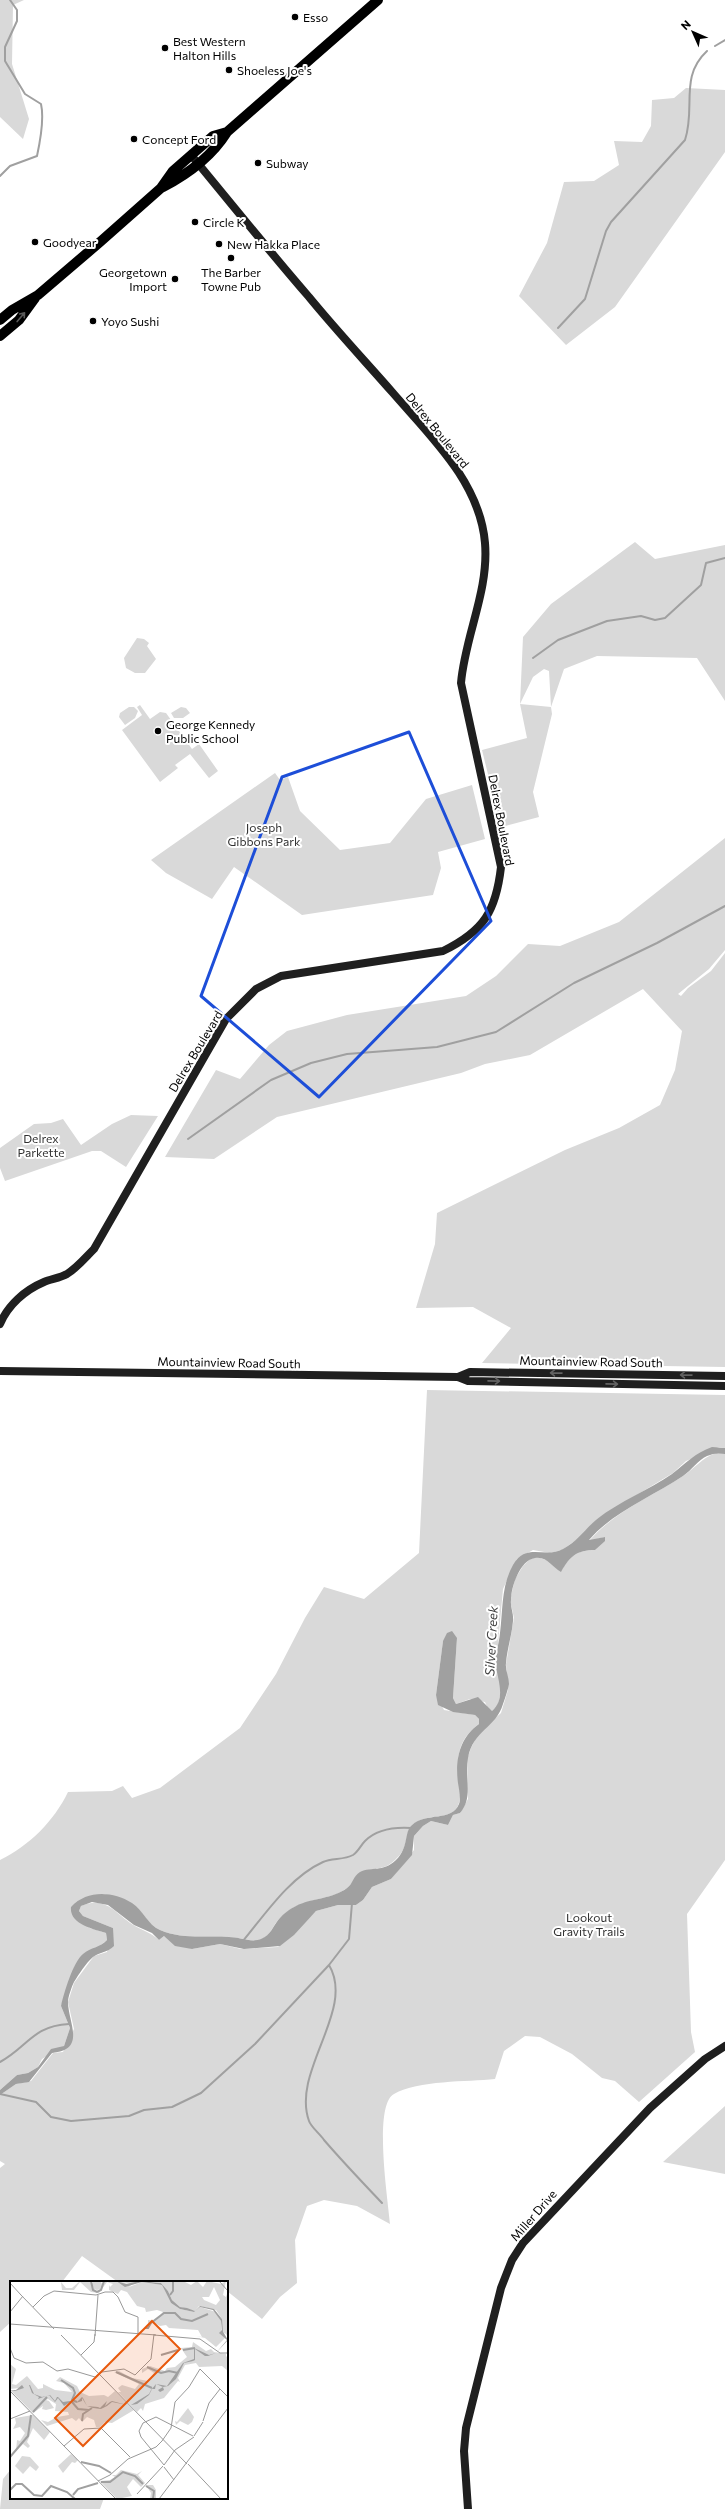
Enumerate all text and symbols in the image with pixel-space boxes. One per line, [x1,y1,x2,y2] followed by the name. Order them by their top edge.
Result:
[303,10,328,24] place label: Esso
[290,12,300,22] marker: Esso
[673,12,713,52] north arrow
[678,17,693,32] text: N
[173,34,246,62] place label: Best Western Halton Hills
[160,43,170,53] marker: Best Western Halton Hills
[237,63,312,78] place label: Shoeless Joe's
[224,65,234,75] marker: Shoeless Joe's
[142,132,216,146] place label: Concept Ford
[129,134,139,144] marker: Concept Ford
[266,156,309,170] place label: Subway
[253,158,263,168] marker: Subway
[203,215,245,229] place label: Circle K
[190,217,200,227] marker: Circle K
[43,235,97,249] place label: Goodyear
[30,237,40,247] marker: Goodyear
[227,237,320,251] place label: New Hakka Place
[214,239,224,249] marker: New Hakka Place
[226,253,236,263] marker: The Barber Towne Pub
[99,265,167,293] place label: Georgetown Import
[201,265,261,293] place label: The Barber Towne Pub
[170,274,180,284] marker: Georgetown Import
[16,312,25,323] one-way arrow
[101,314,159,328] place label: Yoyo Sushi
[88,316,98,326] marker: Yoyo Sushi
[403,390,473,470] street label: Delrex Boulevard
[166,717,255,745] place label: George Kennedy Public School
[153,726,163,736] marker: George Kennedy Public School
[486,773,518,867] street label: Delrex Boulevard
[228,820,301,848] park label: Joseph Gibbons Park
[165,1008,225,1094] street label: Delrex Boulevard
[17,1131,65,1159] park label: Delrex Parkette
[519,1353,663,1369] street label: Mountainview Road South
[157,1354,301,1370] street label: Mountainview Road South
[550,1369,563,1376] one-way arrow
[680,1371,693,1379] one-way arrow
[487,1378,500,1385] one-way arrow
[605,1380,618,1388] one-way arrow
[481,1605,501,1676] water label: Silver Creek
[553,1910,625,1938] park label: Lookout Gravity Trails
[507,2187,559,2243] street label: Miller Drive
[10,2281,228,2499] inset map

